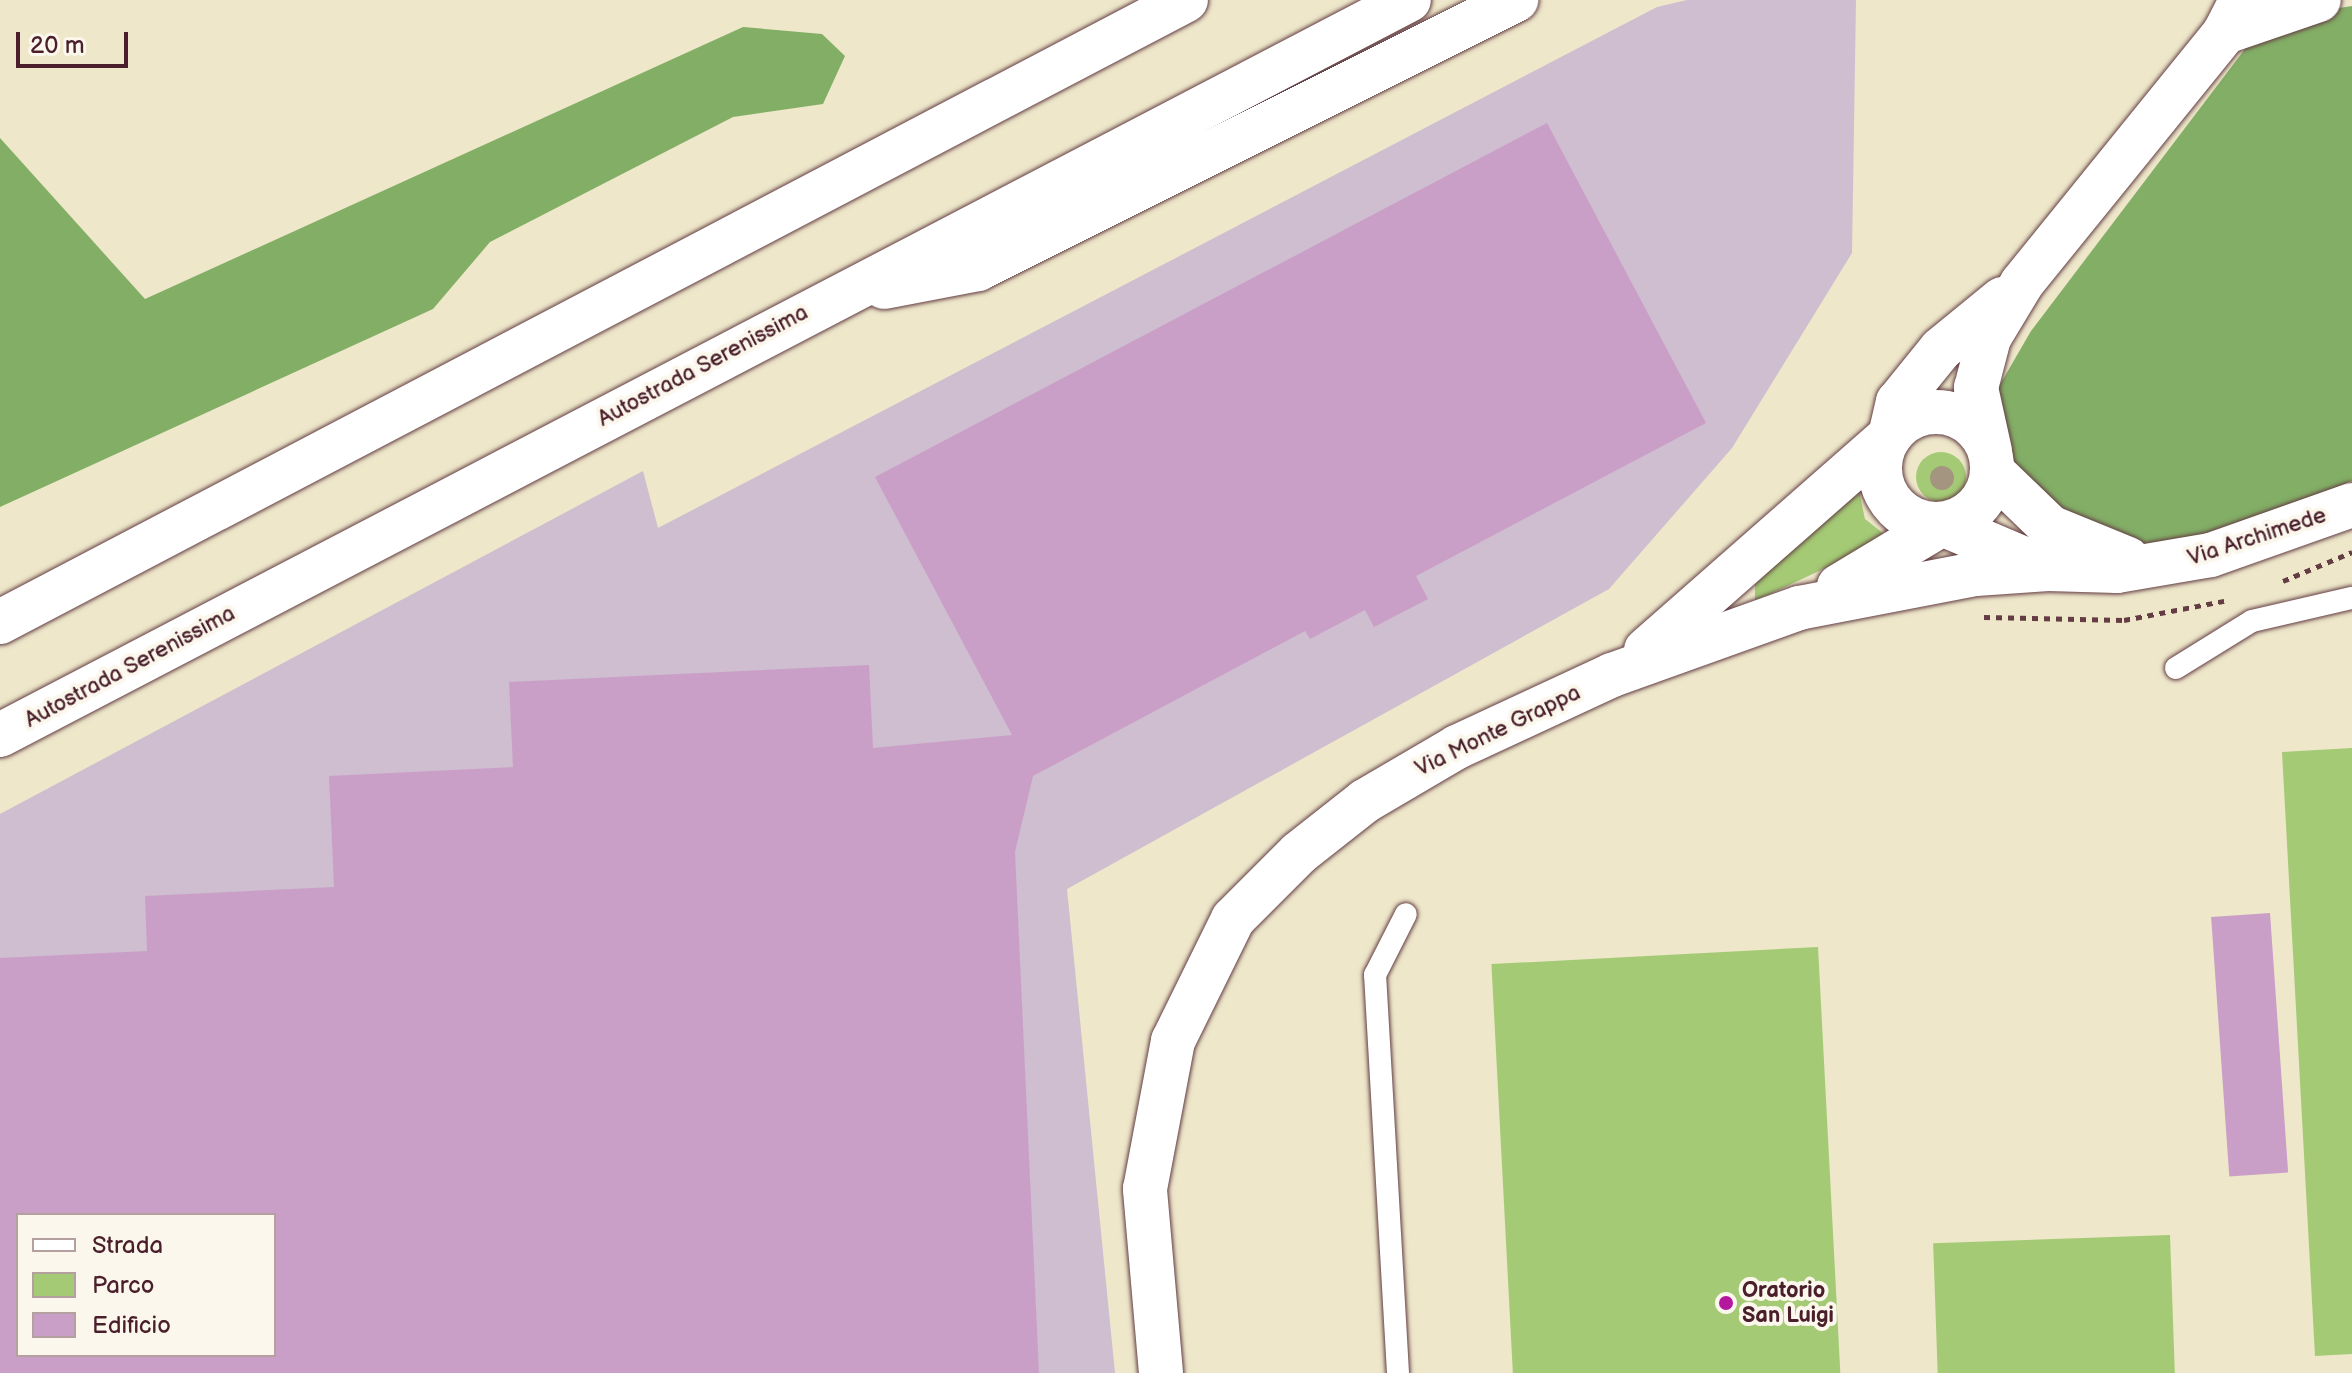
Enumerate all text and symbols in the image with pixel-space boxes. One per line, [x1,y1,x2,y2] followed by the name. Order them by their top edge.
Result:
[20,16,132,66] scale bar
[30,31,85,60] text: 20 m
[593,299,813,433] street label: Autostrada Serenissima
[2184,502,2330,572] street label: Via Archimede
[20,600,240,734] street label: Autostrada Serenissima
[1411,680,1585,782] street label: Via Monte Grappa
[16,1213,276,1357] legend
[92,1231,163,1260] text: Strada
[92,1271,154,1300] text: Parco
[1742,1277,1834,1328] place label: Oratorio San Luigi
[1717,1294,1735,1312] marker: Oratorio San Luigi
[92,1311,171,1340] text: Edificio

